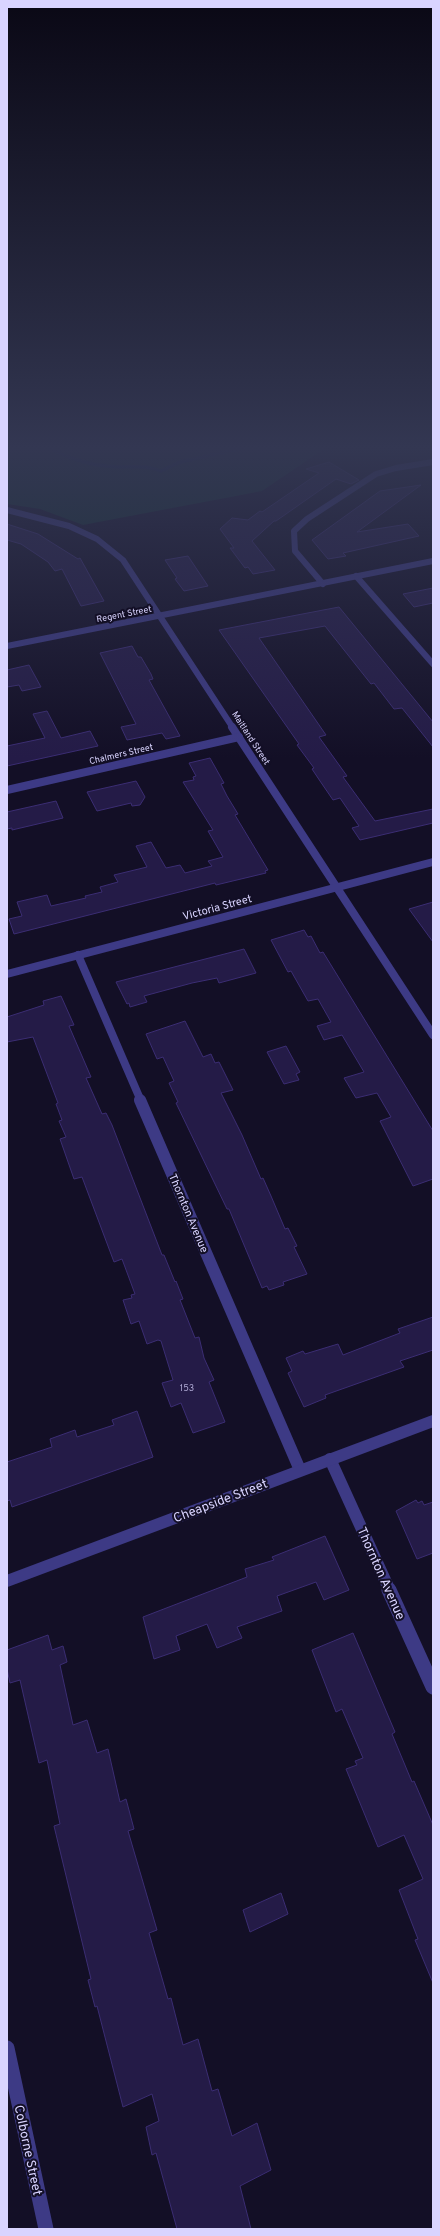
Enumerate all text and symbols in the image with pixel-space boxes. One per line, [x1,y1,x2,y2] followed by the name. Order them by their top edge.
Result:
[96,604,153,625] street label: Regent Street
[229,709,272,767] street label: Maitland Street
[88,742,154,767] street label: Chalmers Street
[181,892,253,924] street label: Victoria Street
[165,1172,211,1255] street label: Thornton Avenue
[180,1383,194,1394] house number: 153
[171,1477,270,1527] street label: Cheapside Street
[353,1525,408,1623] street label: Thornton Avenue
[10,2104,44,2197] street label: Colborne Street

